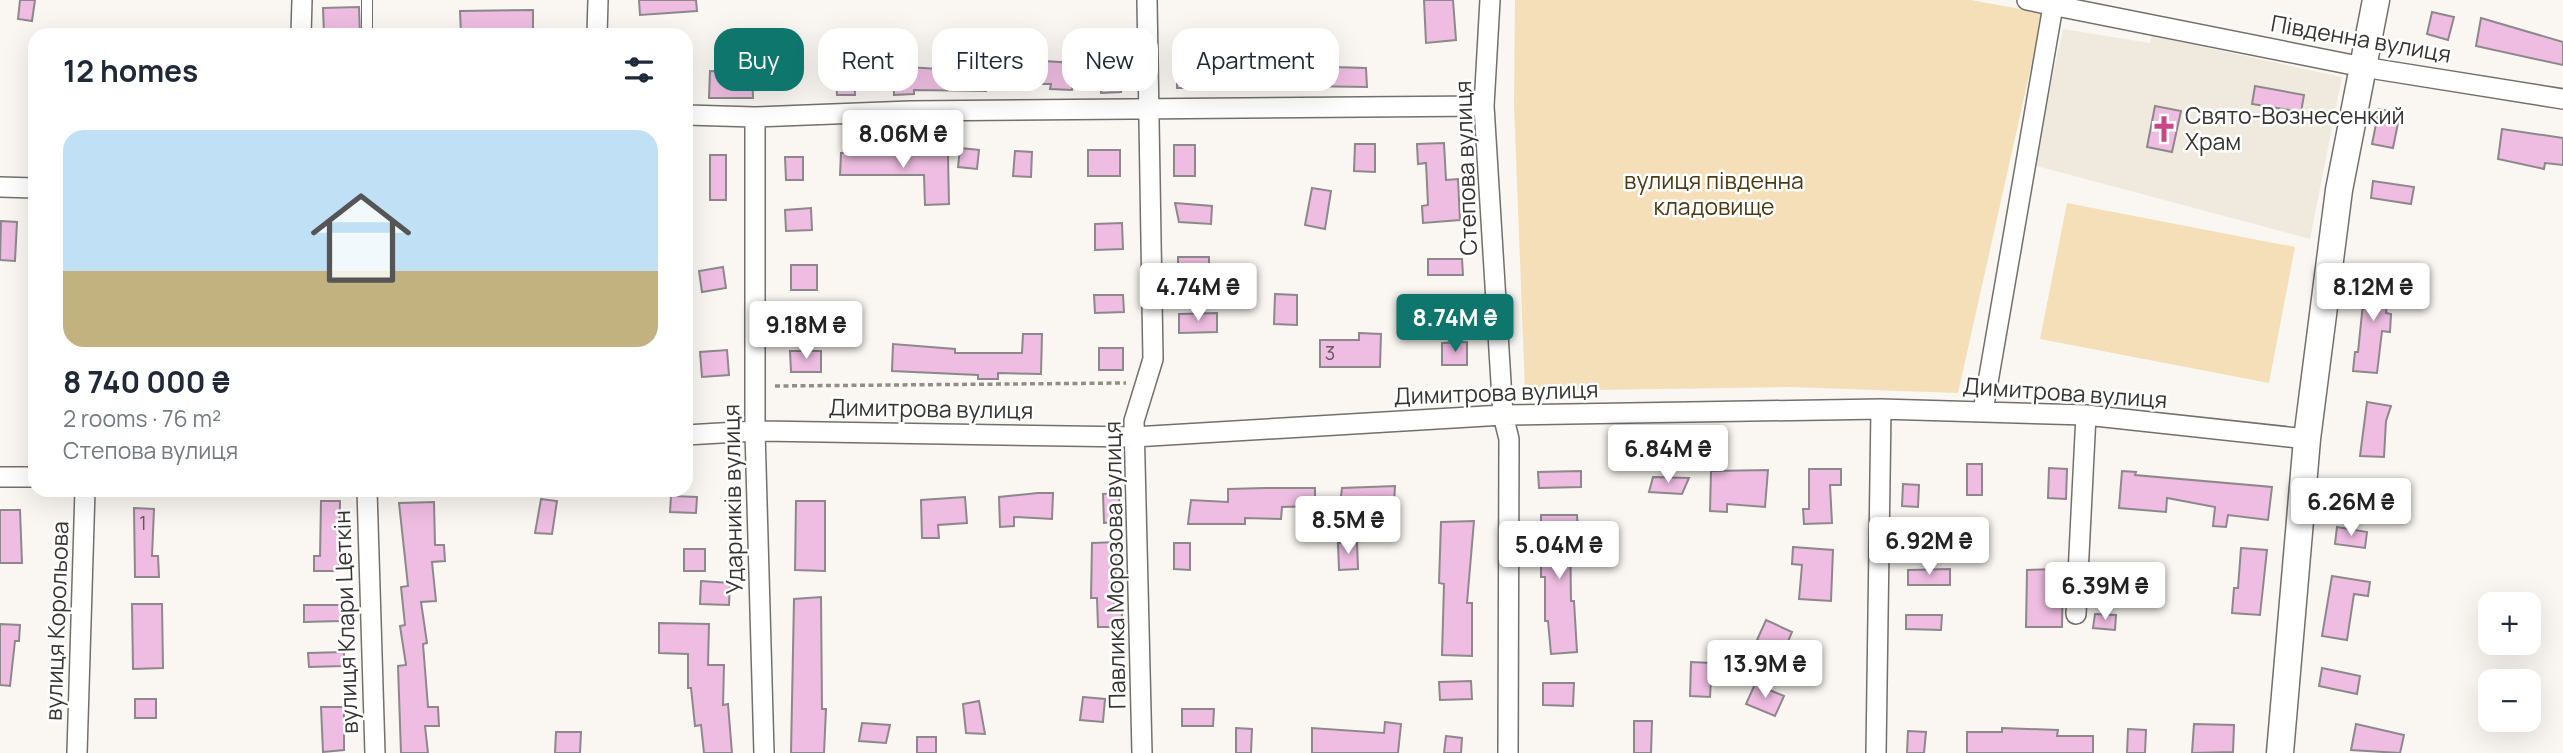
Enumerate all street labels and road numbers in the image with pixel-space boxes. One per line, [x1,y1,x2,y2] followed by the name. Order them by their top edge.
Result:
[2268,6,2454,70] street label: Південна вулиця
[1446,80,1484,256] street label: Степова вулиця
[1962,369,2168,415] street label: Димитрова вулиця
[1393,372,1599,412] street label: Димитрова вулиця
[828,390,1034,426] street label: Димитрова вулиця
[714,404,750,594] street label: Ударників вулиця
[1095,421,1133,709] street label: Павлика Морозова вулиця
[325,510,365,734] street label: вулиця Клари Цеткін
[37,521,75,721] street label: вулиця Корольова

